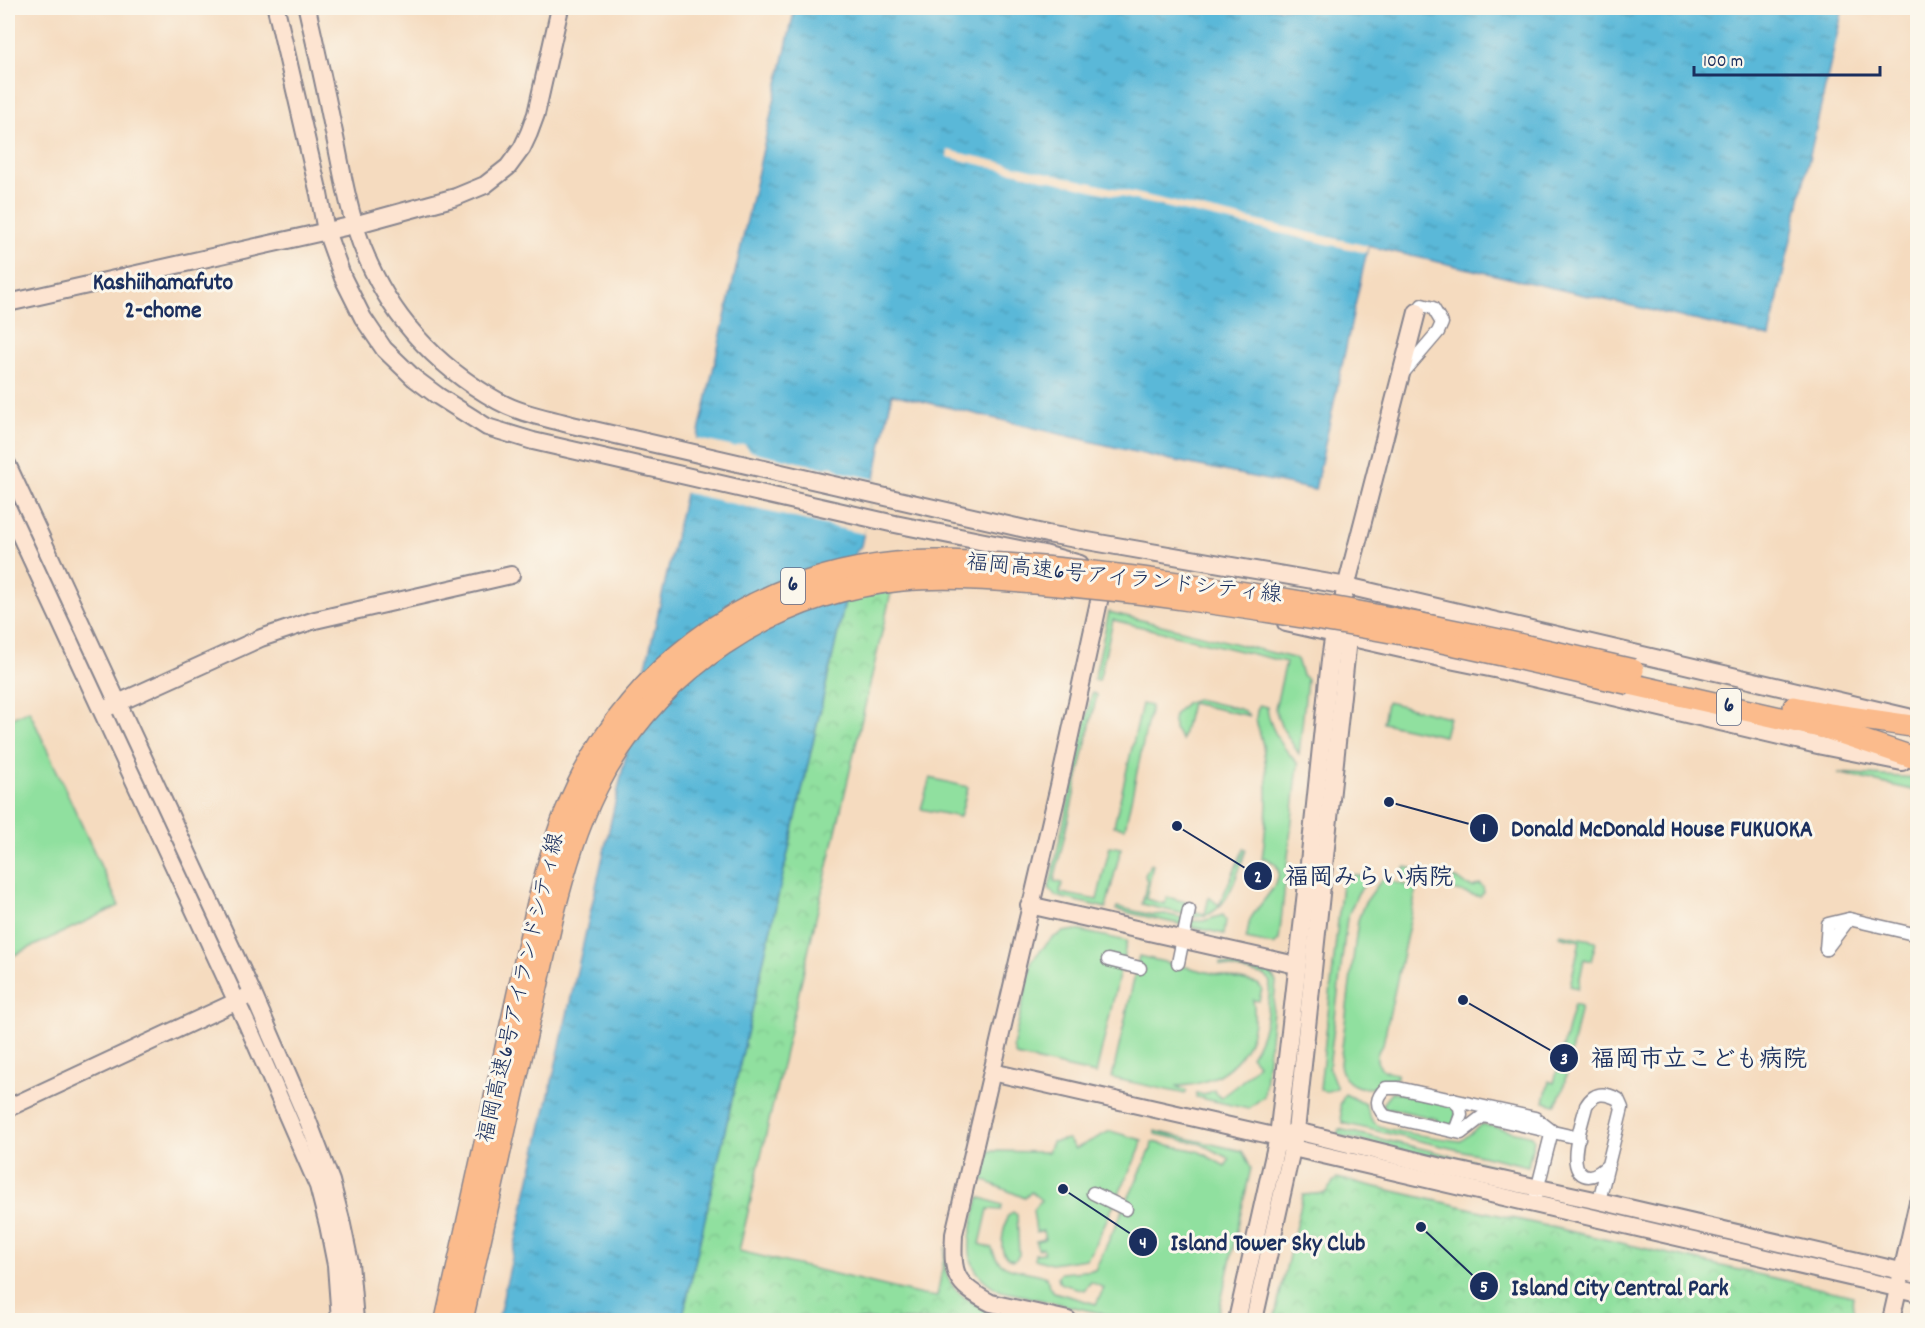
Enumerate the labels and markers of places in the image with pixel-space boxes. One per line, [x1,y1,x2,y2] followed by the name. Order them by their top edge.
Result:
[1469,807,1825,849] callout: Donald McDonald House FUKUOKA
[1243,855,1465,897] callout: 福岡みらい病院
[1549,1037,1819,1079] callout: 福岡市立こども病院
[1128,1221,1377,1263] callout: Island Tower Sky Club
[1469,1265,1740,1307] callout: Island City Central Park

